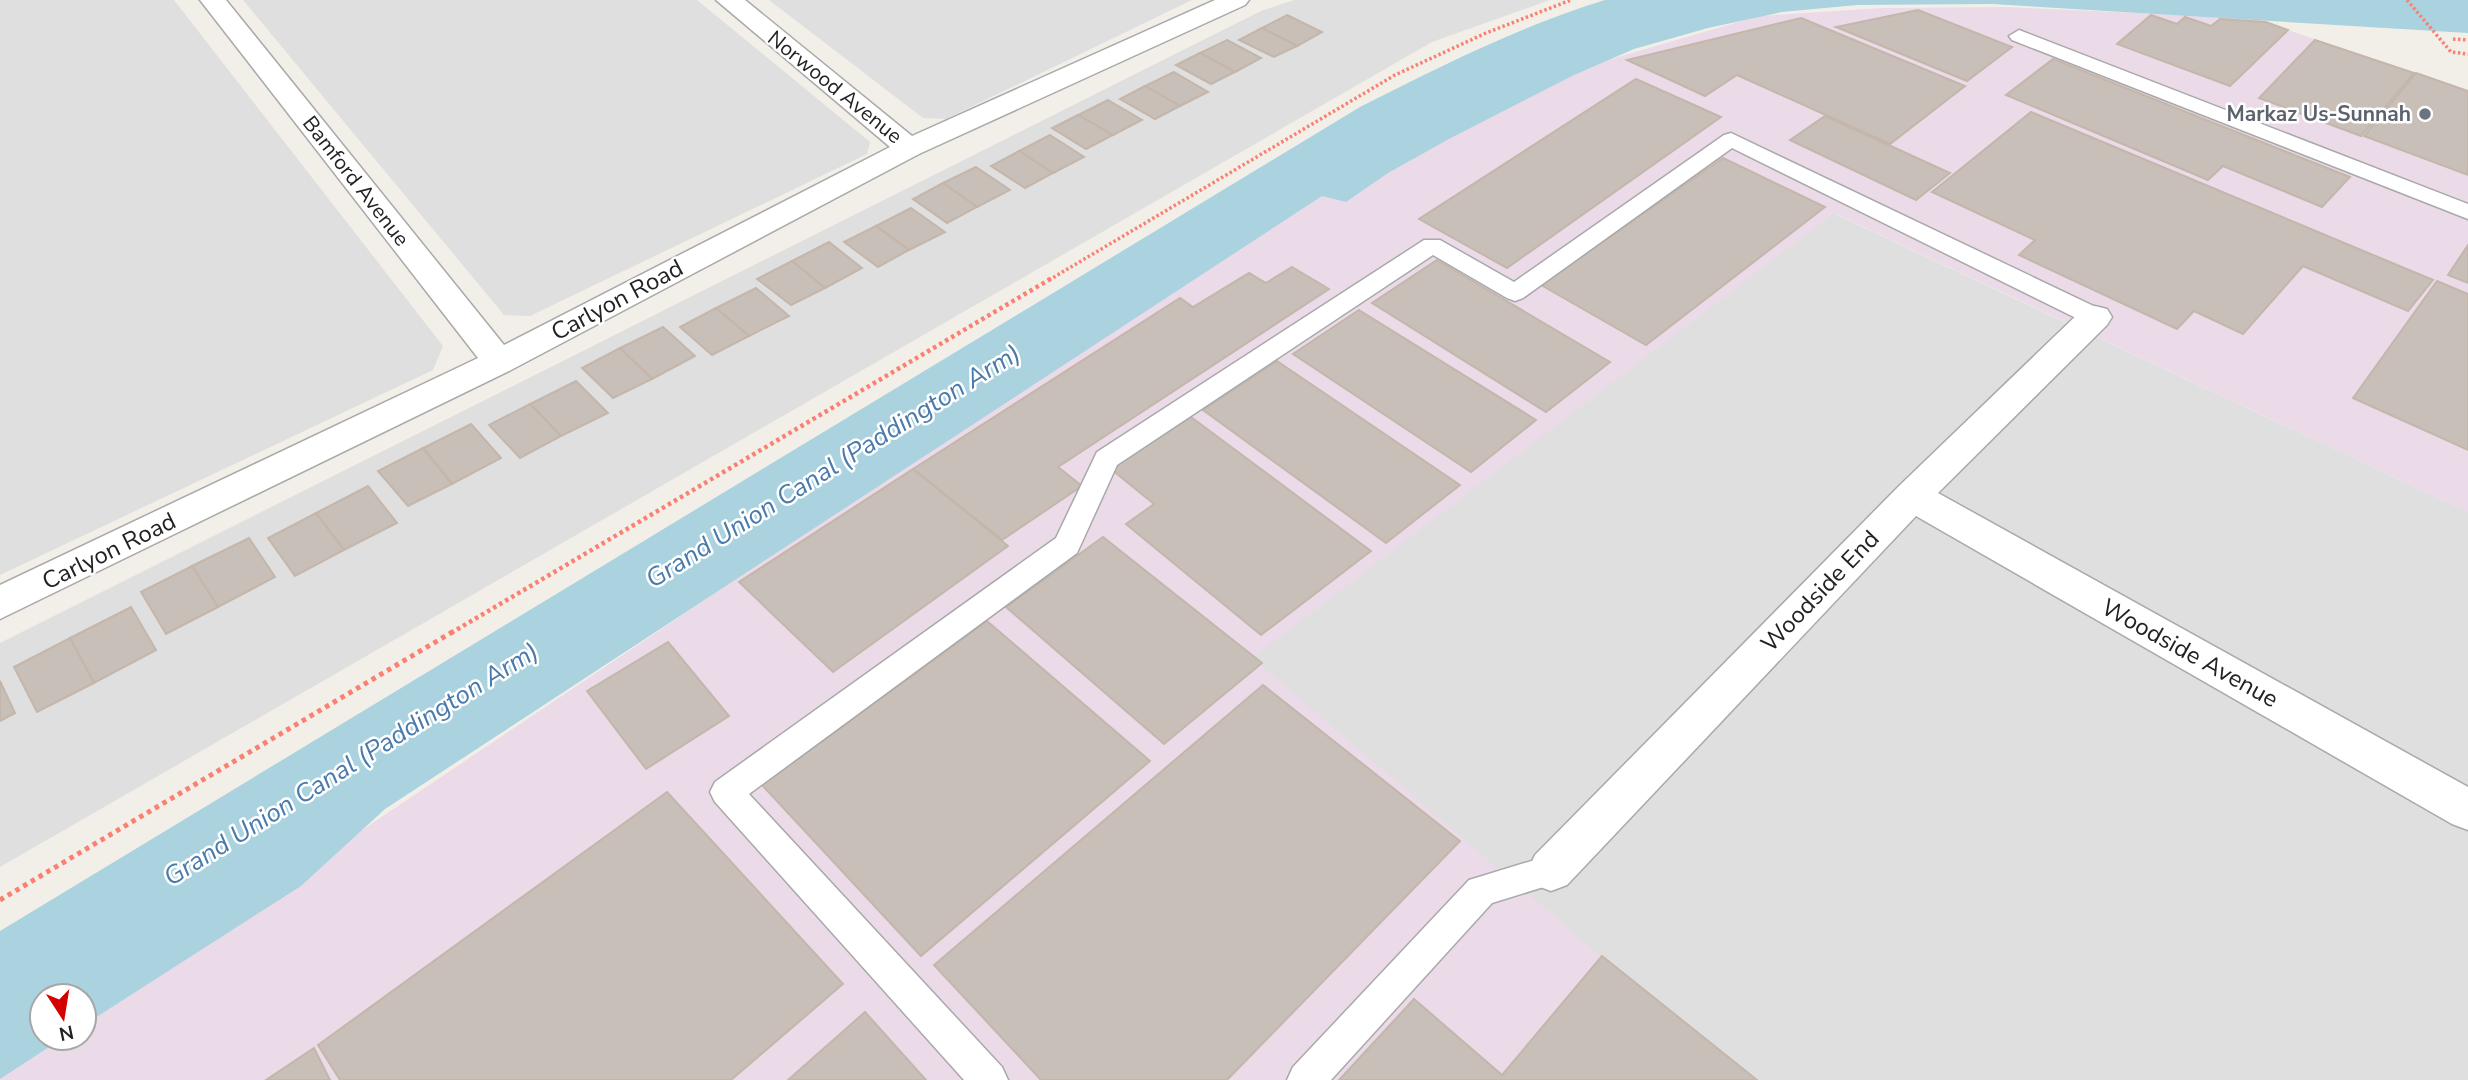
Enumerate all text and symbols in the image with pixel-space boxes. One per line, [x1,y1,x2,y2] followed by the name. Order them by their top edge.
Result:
[762,24,908,150] street label: Norwood Avenue
[2227,100,2411,128] place label: Markaz Us-Sunnah
[2417,106,2433,122] marker: Markaz Us-Sunnah
[296,110,416,252] street label: Bamford Avenue
[545,252,689,348] street label: Carlyon Road
[639,336,1027,596] water label: Grand Union Canal (Paddington Arm)
[37,505,181,597] street label: Carlyon Road
[1754,523,1886,659] street label: Woodside End
[2096,591,2284,715] street label: Woodside Avenue
[157,634,545,894] water label: Grand Union Canal (Paddington Arm)
[28,982,98,1052] north arrow
[57,1018,76,1047] text: N

